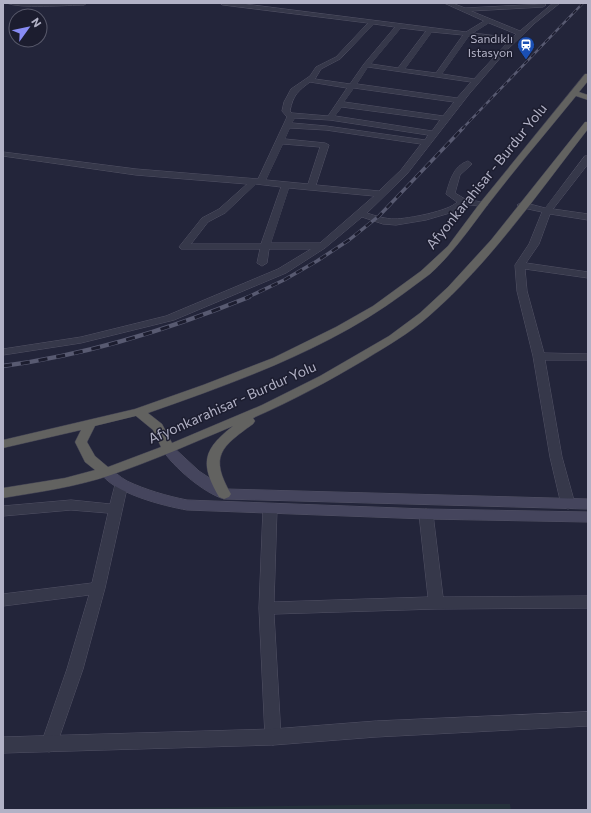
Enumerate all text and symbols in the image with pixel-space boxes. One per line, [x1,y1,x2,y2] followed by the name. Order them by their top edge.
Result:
[8,8,48,48] north arrow
[29,15,45,29] text: N
[468,31,513,59] place label: Sandıklı Istasyon
[516,35,536,60] station icon: Sandıklı Istasyon
[422,100,550,252] street label: Afyonkarahisar - Burdur Yolu
[145,357,319,447] street label: Afyonkarahisar - Burdur Yolu

